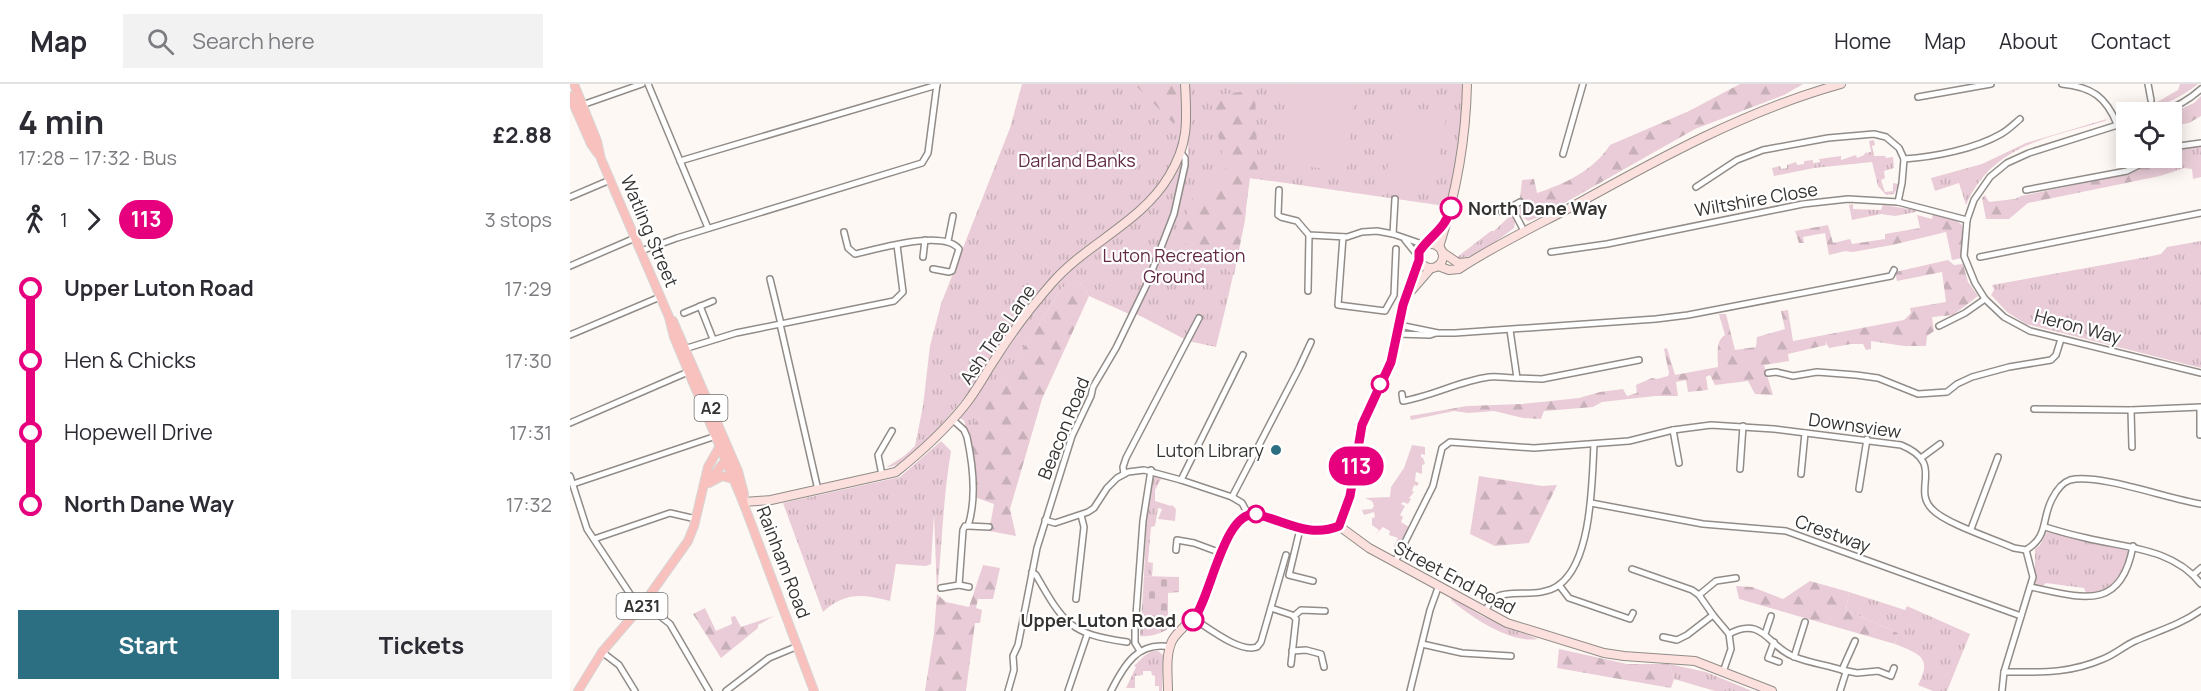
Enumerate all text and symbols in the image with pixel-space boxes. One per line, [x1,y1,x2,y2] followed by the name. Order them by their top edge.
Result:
[123,14,543,68] search box
[30,22,87,60] text: Map
[144,25,177,58] icon: search
[192,26,315,56] text: Search here
[1834,27,1891,55] text: Home
[1924,27,1966,55] text: Map
[1999,27,2058,55] text: About
[2091,27,2171,55] text: Contact
[18,99,104,144] text: 4 min
[2116,102,2182,168] map controls
[2116,102,2182,168] button: locate
[493,120,552,150] text: £2.88
[18,144,177,171] text: 17:28 – 17:32 · Bus
[1018,148,1136,172] park label: Darland Banks
[616,171,684,291] street label: Watling Street
[1693,176,1819,222] street label: Wiltshire Close
[1468,196,1607,220] place label: North Dane Way
[1440,197,1462,219] marker: North Dane Way
[18,203,51,236] icon: walk
[77,203,110,236] icon: forward
[131,205,161,233] text: 113
[60,206,68,233] text: 1
[485,206,552,233] text: 3 stops
[1103,243,1245,288] park label: Luton Recreation Ground
[64,273,254,303] text: Upper Luton Road
[504,275,552,302] text: 17:29
[954,279,1040,389] street label: Ash Tree Lane
[2032,303,2125,349] street label: Heron Way
[64,345,196,375] text: Hen & Chicks
[505,347,552,374] text: 17:30
[1032,373,1094,483] street label: Beacon Road
[1371,375,1389,393] unlabelled marker
[694,395,728,421] road number: A2
[1807,407,1903,443] street label: Downsview
[64,417,213,447] text: Hopewell Drive
[509,419,552,446] text: 17:31
[1156,438,1264,462] place label: Luton Library
[1269,443,1283,457] marker: Luton Library
[1322,446,1390,485] line badge: 113
[1341,452,1371,480] text: 113
[64,489,234,519] text: North Dane Way
[506,491,552,518] text: 17:32
[752,502,816,622] street label: Rainham Road
[1247,505,1265,523] unlabelled marker
[1792,508,1875,558] street label: Crestway
[1390,535,1520,619] street label: Street End Road
[616,593,668,619] road number: A231
[1021,608,1176,632] place label: Upper Luton Road
[1182,609,1204,631] marker: Upper Luton Road
[18,610,279,679] button: Start
[291,610,552,679] button: Tickets

